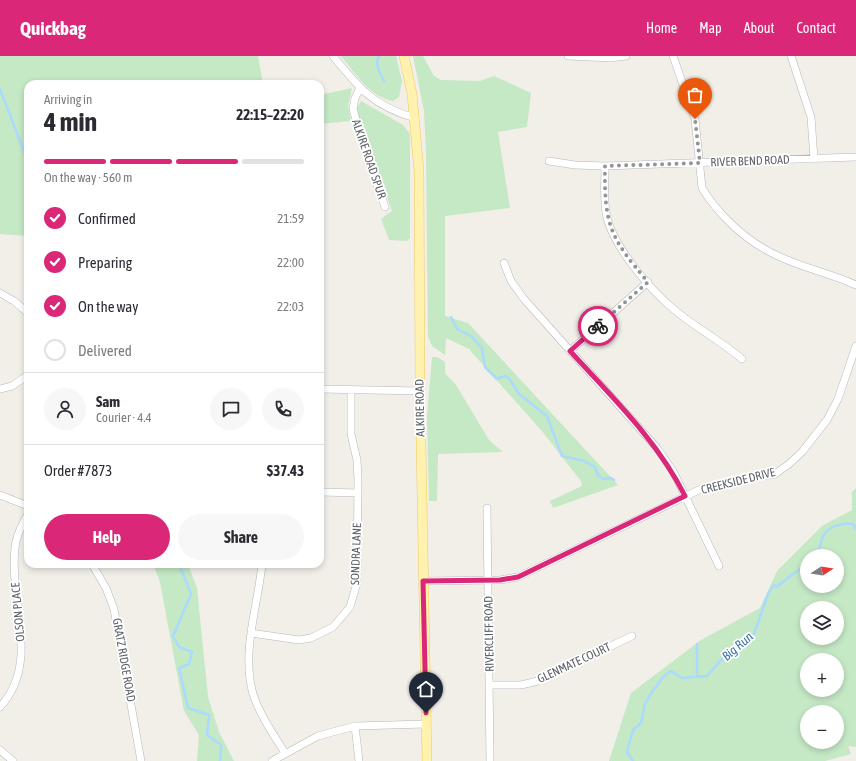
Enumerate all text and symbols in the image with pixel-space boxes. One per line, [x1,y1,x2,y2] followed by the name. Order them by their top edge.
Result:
[20,17,86,39] text: Quickbag
[646,20,677,36] text: Home
[699,20,722,36] text: Map
[744,20,775,36] text: About
[797,20,836,36] text: Contact
[678,78,712,119] pin
[684,84,706,106] icon: bag
[44,92,92,107] text: Arriving in
[236,106,304,123] text: 22:15–22:20
[44,107,97,137] text: 4 min
[349,117,389,201] street label: ALKIRE ROAD SPUR
[710,153,790,169] street label: RIVER BEND ROAD
[44,170,132,185] text: On the way · 560 m
[44,207,66,229] icon: check
[78,210,136,227] text: Confirmed
[277,211,304,226] text: 21:59
[44,251,66,273] icon: check
[78,254,132,271] text: Preparing
[277,255,304,270] text: 22:00
[44,295,66,317] icon: check
[78,298,139,315] text: On the way
[277,299,304,314] text: 22:03
[578,306,618,346] courier
[587,315,609,337] icon: bike
[78,342,132,359] text: Delivered
[412,379,428,437] street label: ALKIRE ROAD
[44,388,86,430] button: person
[210,388,252,430] button: chat
[262,388,304,430] button: phone
[96,393,120,410] text: Sam
[96,410,152,425] text: Courier · 4.4
[44,462,112,479] text: Order #7873
[267,462,304,479] text: $37.43
[700,465,776,497] street label: CREEKSIDE DRIVE
[44,514,170,560] button: Help
[178,514,304,560] button: Share
[348,523,364,585] street label: SONDRA LANE
[800,549,844,593] north arrow
[800,549,844,749] map controls
[8,582,28,642] street label: OLSON PLACE
[481,596,497,672] street label: RIVERCLIFF ROAD
[800,601,844,645] button: layers
[110,617,138,703] street label: GRATZ RIDGE ROAD
[719,628,756,664] water label: Big Run
[535,640,613,686] street label: GLENMATE COURT
[800,653,844,697] button: +
[409,672,443,713] pin
[415,678,437,700] icon: home
[800,705,844,749] button: −

